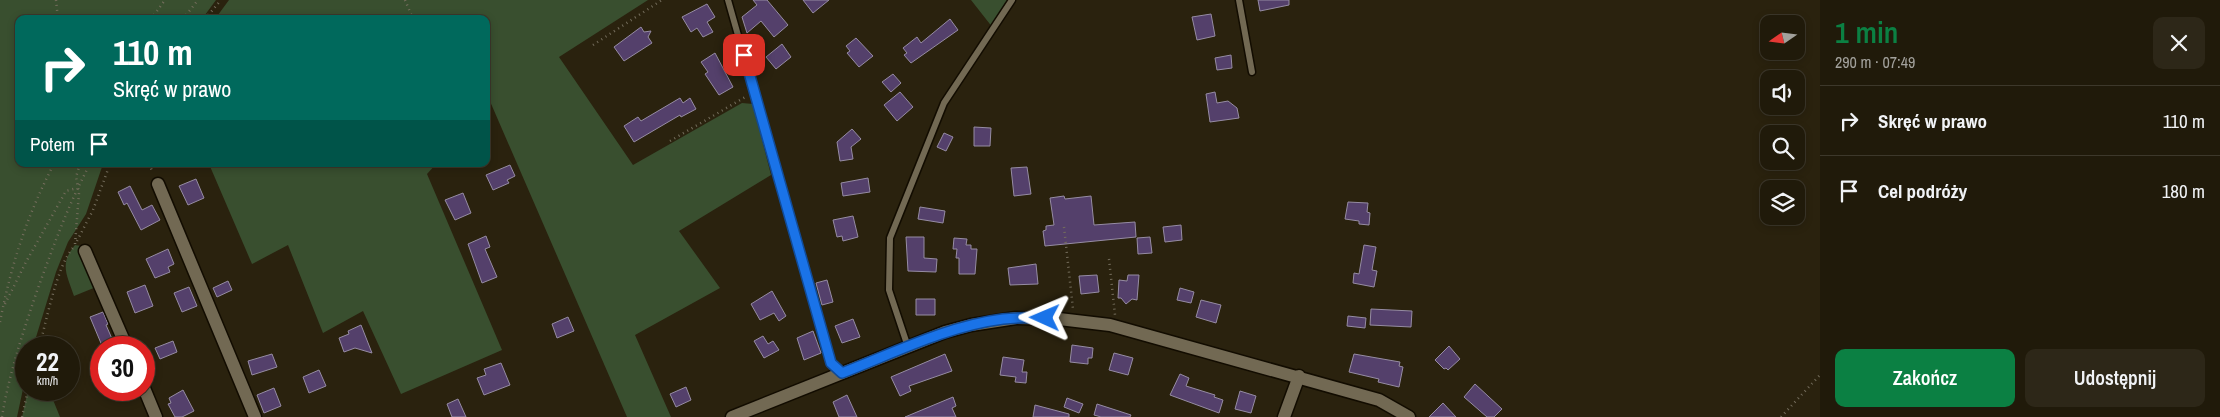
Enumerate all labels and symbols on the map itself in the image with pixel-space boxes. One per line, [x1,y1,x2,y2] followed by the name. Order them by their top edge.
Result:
[1760,15,1805,60] north arrow
[723,34,765,76] pin
[1018,291,1070,343] position arrow
[90,336,155,401] speed limit sign: 30

